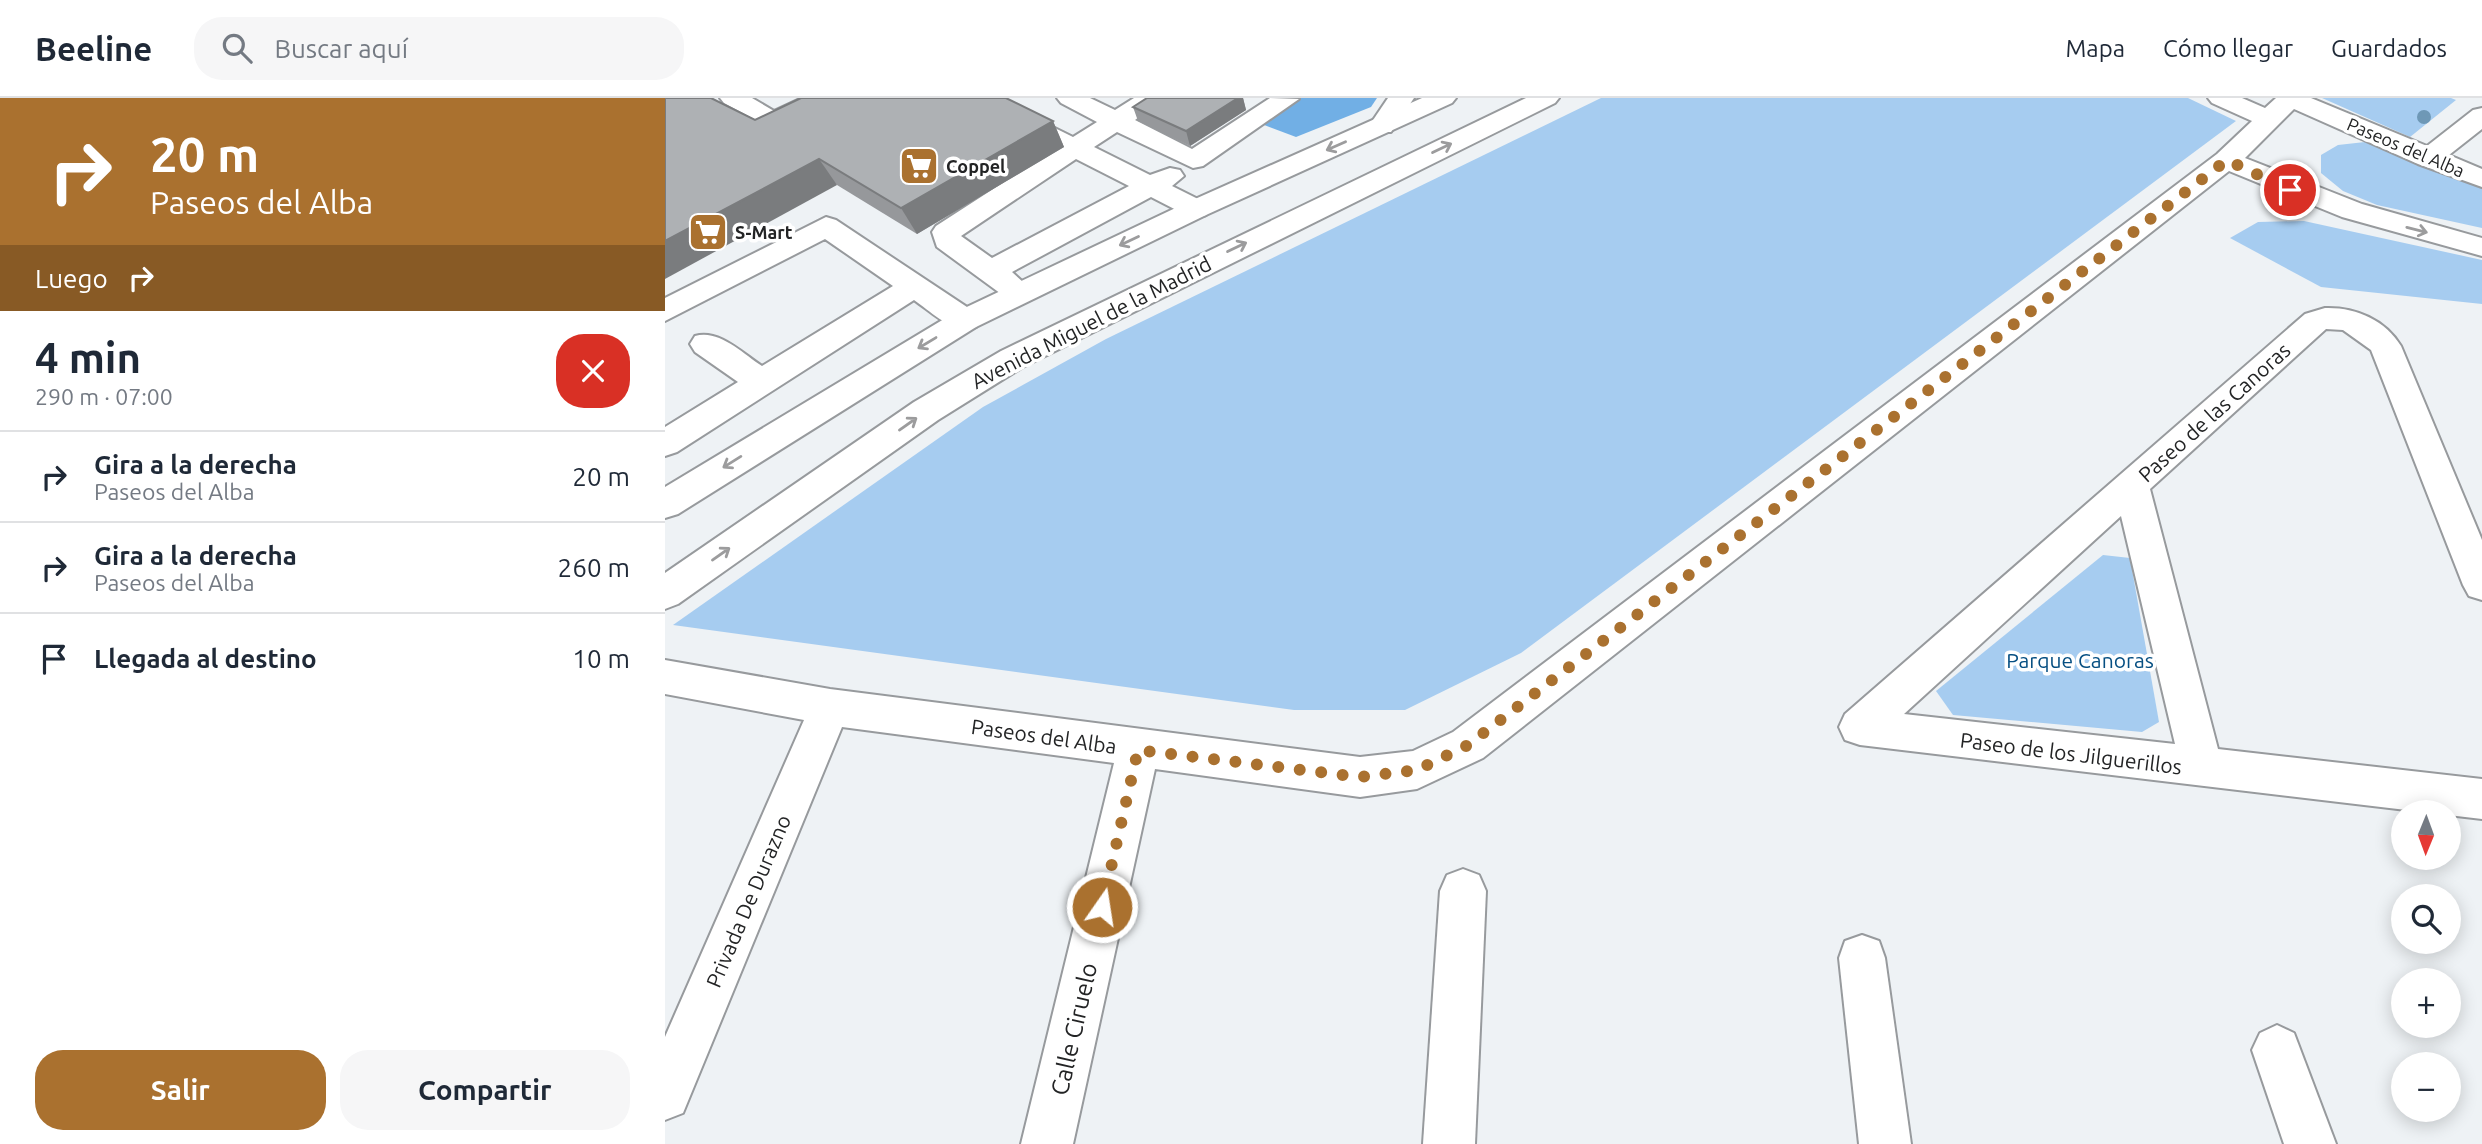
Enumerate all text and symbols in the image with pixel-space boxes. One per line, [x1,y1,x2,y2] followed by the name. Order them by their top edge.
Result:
[194,17,684,80] search box
[218,29,256,67] icon: search
[35,30,152,67] text: Beeline
[274,34,408,63] text: Buscar aquí
[2065,35,2125,62] text: Mapa
[2163,35,2293,62] text: Cómo llegar
[2331,35,2447,62] text: Guardados
[2344,113,2468,181] street label: Paseos del Alba
[35,126,126,217] icon: right
[150,126,259,181] text: 20 m
[1326,140,1348,153] one-way arrow
[1431,141,1452,154] one-way arrow
[898,145,940,187] supermarket icon: Coppel
[946,156,1006,176] place label: Coppel
[2260,160,2320,220] pin
[2271,171,2309,209] icon: arrive
[150,184,373,220] text: Paseos del Alba
[687,211,729,253] supermarket icon: S-Mart
[735,222,793,242] place label: S-Mart
[2405,224,2427,237] one-way arrow
[1119,235,1140,248] one-way arrow
[1226,240,1247,253] one-way arrow
[967,251,1215,393] street label: Avenida Miguel de la Madrid
[122,259,160,297] icon: right
[35,264,108,293] text: Luego
[35,334,141,381] text: 4 min
[556,334,630,408] button: close
[917,337,937,351] one-way arrow
[2133,338,2295,486] street label: Paseo de las Canoras
[35,384,173,409] text: 290 m · 07:00
[897,417,917,431] one-way arrow
[94,450,297,479] text: Gira a la derecha
[723,455,743,469] one-way arrow
[35,458,73,496] icon: right
[572,462,630,491] text: 20 m
[94,479,254,504] text: Paseos del Alba
[94,541,297,570] text: Gira a la derecha
[711,547,730,561] one-way arrow
[35,549,73,587] icon: right
[558,553,630,582] text: 260 m
[94,570,254,595] text: Paseos del Alba
[35,640,73,678] icon: arrive
[94,644,317,673] text: Llegada al destino
[572,644,630,673] text: 10 m
[2006,648,2154,672] park label: Parque Canoras
[970,714,1118,758] street label: Paseos del Alba
[1959,727,2183,779] street label: Paseo de los Jilguerillos
[2391,800,2461,870] north arrow
[2391,800,2461,1122] map controls
[701,811,795,991] street label: Privada De Durazno
[1065,870,1139,944] position arrow
[2391,884,2461,954] button: search
[1046,960,1102,1098] street label: Calle Ciruelo
[2391,968,2461,1038] button: +
[35,1050,326,1130] button: Salir
[340,1050,630,1130] button: Compartir
[2391,1052,2461,1122] button: −

